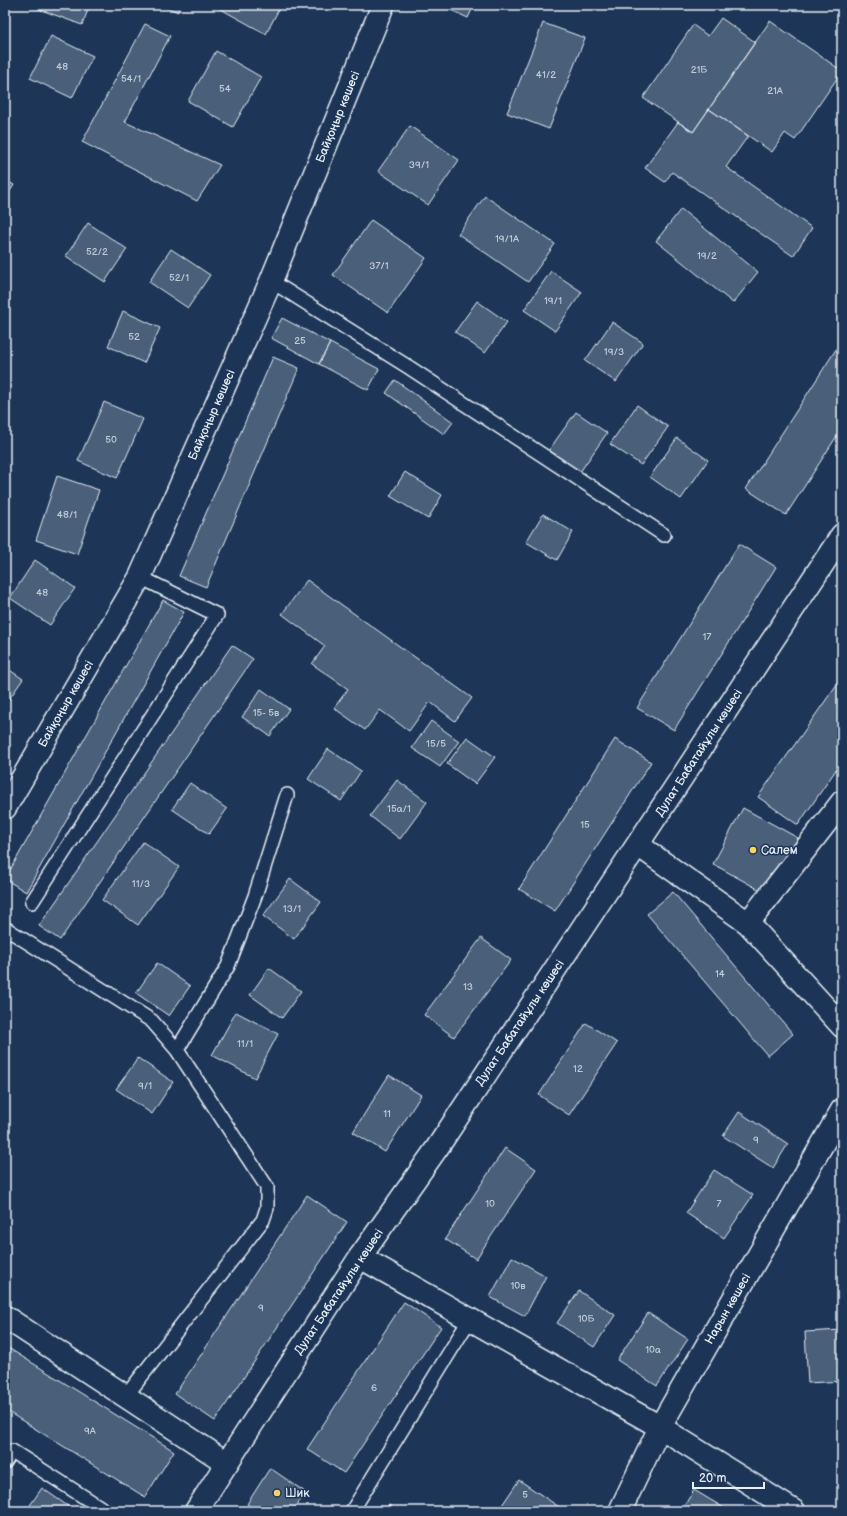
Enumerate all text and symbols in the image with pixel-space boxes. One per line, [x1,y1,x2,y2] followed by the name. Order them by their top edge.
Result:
[56,61,68,73] house number: 48
[691,64,707,76] house number: 21Б
[313,69,363,165] street label: Байқоңыр көшесі
[536,69,556,81] house number: 41/2
[121,73,141,85] house number: 54/1
[219,83,231,95] house number: 54
[767,85,784,97] house number: 21А
[409,159,429,171] house number: 39/1
[495,233,520,245] house number: 19/1А
[86,246,108,258] house number: 52/2
[697,250,717,262] house number: 19/2
[369,260,389,272] house number: 37/1
[169,272,189,284] house number: 52/1
[544,295,562,307] house number: 19/1
[128,331,140,343] house number: 52
[294,335,306,347] house number: 25
[604,346,624,358] house number: 19/3
[185,367,239,463] street label: Байқоңыр көшесі
[105,434,117,446] house number: 50
[57,509,77,521] house number: 48/1
[36,587,48,599] house number: 48
[703,631,711,643] house number: 17
[35,658,97,750] street label: Байқоңыр көшесі
[652,687,746,819] street label: Дулат Бабатайұлы көшесі
[253,707,280,719] house number: 15- 5в
[426,738,446,750] house number: 15/5
[387,803,411,815] house number: 15а/1
[580,819,590,831] house number: 15
[761,843,798,858] place label: Салем
[748,845,758,855] marker: Салем
[132,878,150,890] house number: 11/3
[283,903,301,915] house number: 13/1
[472,957,568,1089] street label: Дулат Бабатайұлы көшесі
[715,968,725,980] house number: 14
[463,981,473,993] house number: 13
[237,1038,253,1050] house number: 11/1
[573,1063,583,1075] house number: 12
[138,1080,152,1092] house number: 9/1
[383,1108,391,1120] house number: 11
[753,1134,759,1146] house number: 9
[485,1198,495,1210] house number: 10
[717,1198,722,1210] house number: 7
[291,1226,387,1358] street label: Дулат Бабатайұлы көшесі
[702,1271,754,1347] street label: Нарын көшесі
[511,1280,526,1292] house number: 10в
[258,1302,264,1314] house number: 9
[578,1313,594,1325] house number: 10Б
[645,1344,661,1356] house number: 10а
[371,1382,377,1394] house number: 6
[84,1425,97,1437] house number: 9А
[693,1464,764,1490] scale bar
[699,1471,726,1486] text: 20 m
[285,1486,310,1501] place label: Шик
[272,1488,282,1498] marker: Шик
[522,1489,528,1501] house number: 5

